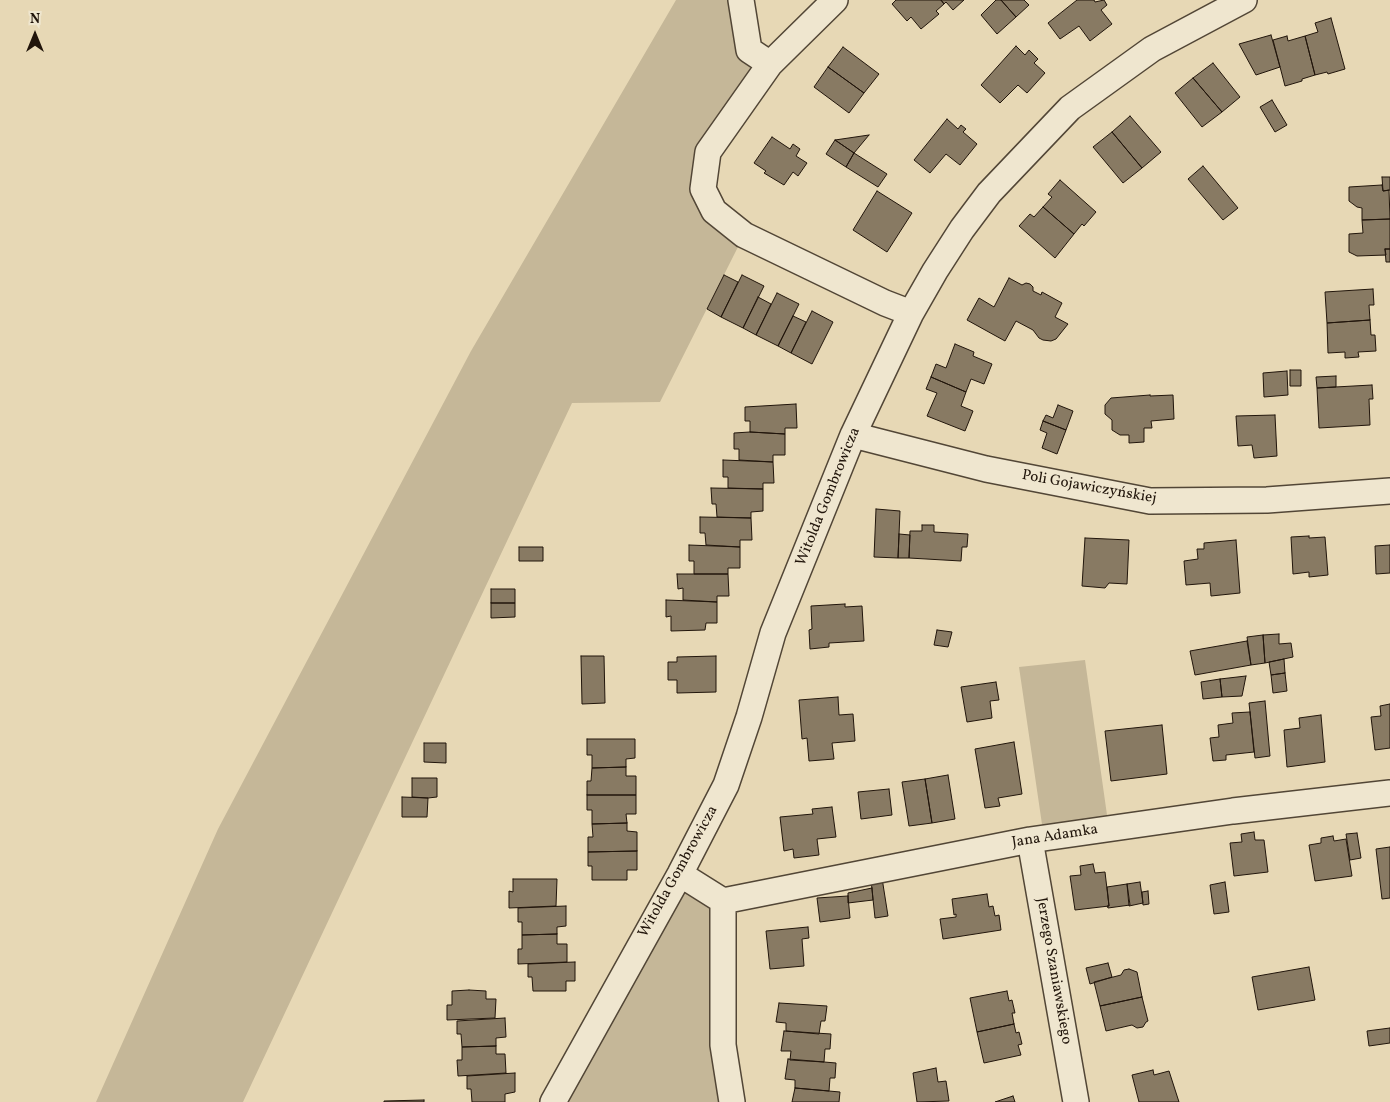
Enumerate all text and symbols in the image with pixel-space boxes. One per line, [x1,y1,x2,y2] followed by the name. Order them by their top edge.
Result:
[10,10,60,60] north arrow
[30,10,40,29] text: N
[793,425,865,569] street label: Witolda Gombrowicza
[1020,467,1158,509] street label: Poli Gojawiczyńskiej
[635,803,723,941] street label: Witolda Gombrowicza
[1011,821,1099,853] street label: Jana Adamka
[1031,896,1075,1046] street label: Jerzego Szaniawskiego

